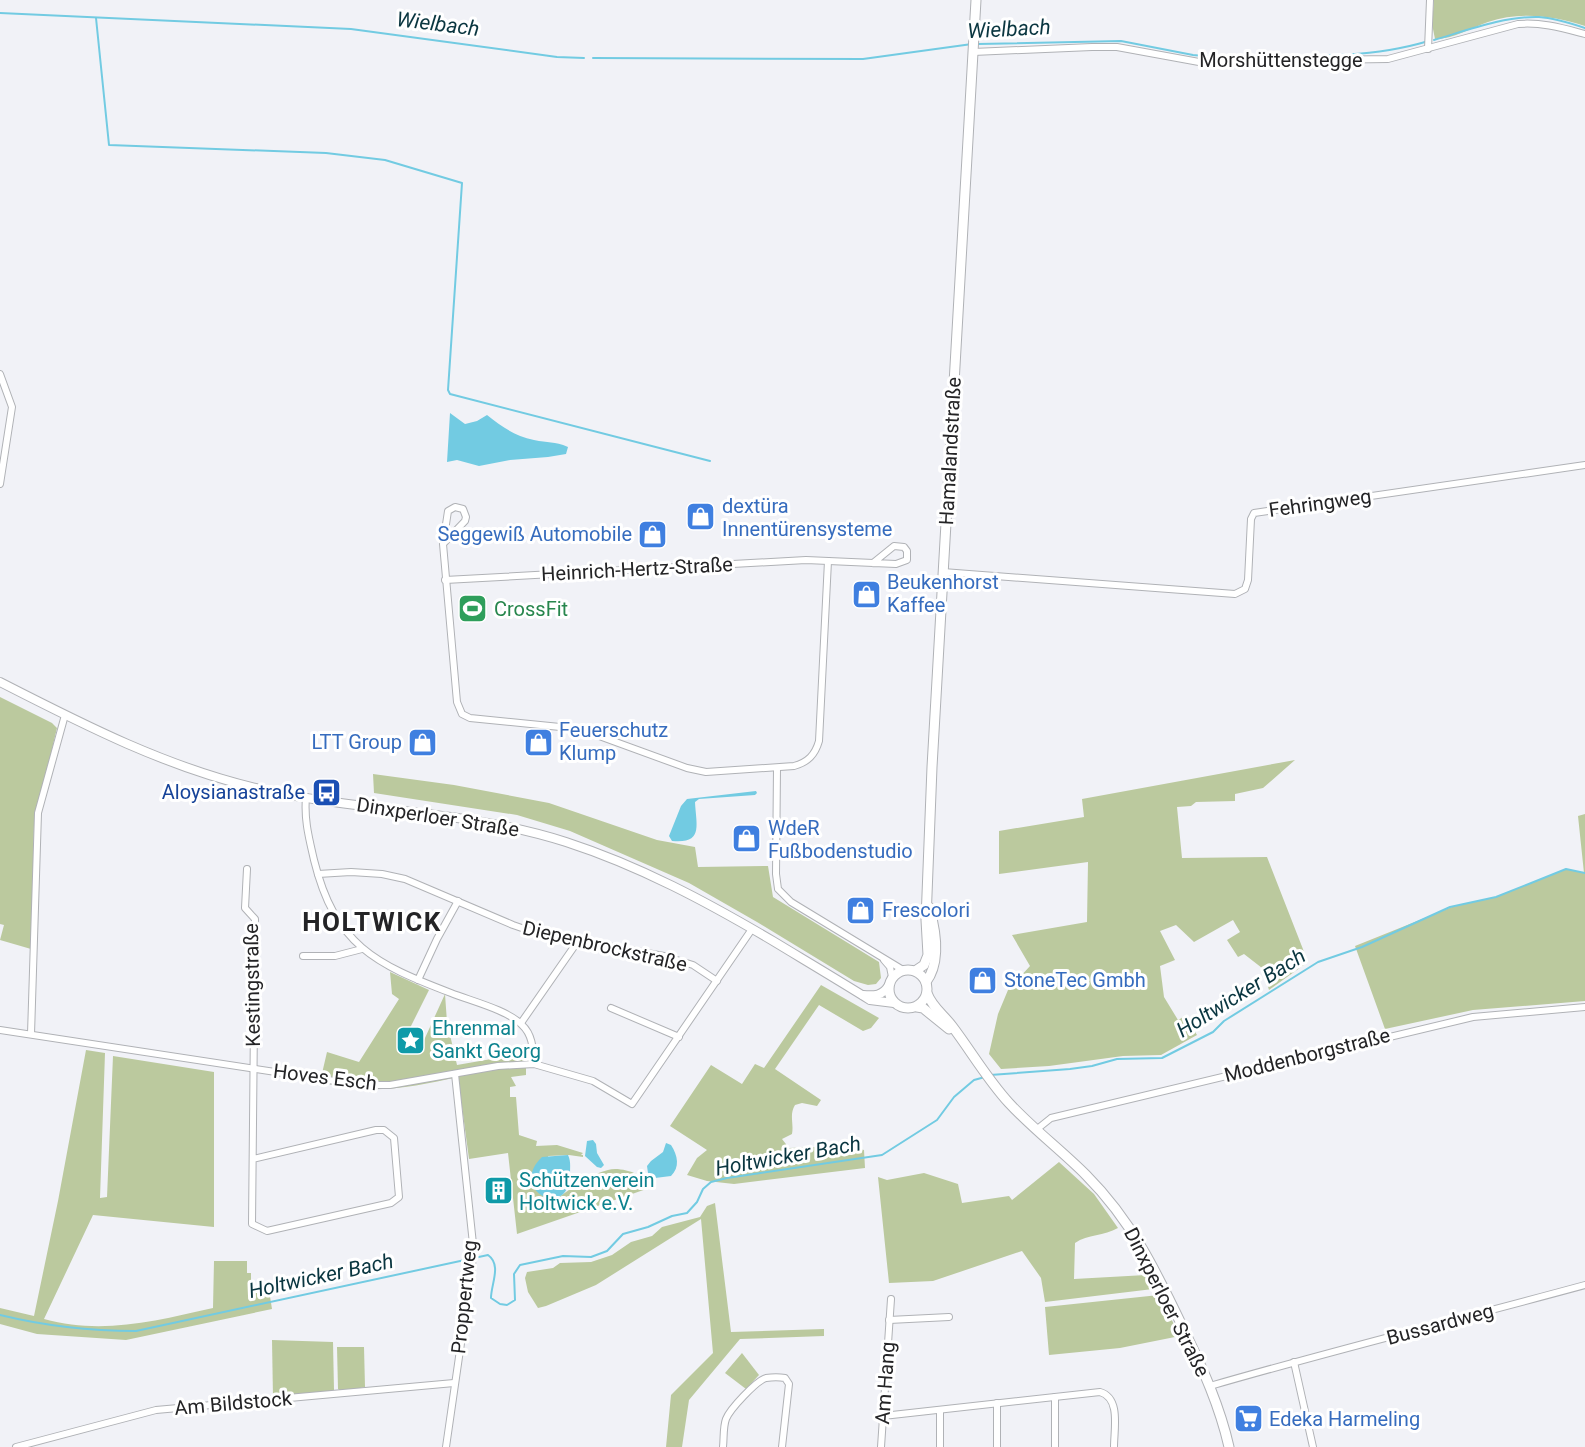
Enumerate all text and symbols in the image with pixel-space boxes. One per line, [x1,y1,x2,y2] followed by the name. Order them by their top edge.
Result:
[395,7,481,41] water label: Wielbach
[967,15,1051,43] water label: Wielbach
[1199,48,1363,72] street label: Morshüttenstegge
[934,376,966,526] street label: Hamalandstraße
[1267,484,1373,522] street label: Fehringweg
[722,494,892,541] place label: dextüra Innentürensysteme
[685,501,717,533] shop icon: dextüra Innentürensysteme
[637,518,669,550] shop icon: Seggewiß Automobile
[437,522,632,546] place label: Seggewiß Automobile
[541,552,733,586] street label: Heinrich-Hertz-Straße
[887,570,999,617] place label: Beukenhorst Kaffee
[850,578,882,610] shop icon: Beukenhorst Kaffee
[457,593,489,625] sports icon: CrossFit
[494,597,568,621] place label: CrossFit
[559,718,668,765] place label: Feuerschutz Klump
[407,726,439,758] shop icon: LTT Group
[522,726,554,758] shop icon: Feuerschutz Klump
[311,730,402,754] place label: LTT Group
[310,776,342,808] bus stop icon: Aloysianastraße
[162,780,305,804] place label: Aloysianastraße
[355,792,521,842] street label: Dinxperloer Straße
[768,816,913,863] place label: WdeR Fußbodenstudio
[731,823,763,855] shop icon: WdeR Fußbodenstudio
[845,894,877,926] shop icon: Frescolori
[882,898,970,922] place label: Frescolori
[302,907,442,937] district label: HOLTWICK
[520,915,690,977] street label: Diepenbrockstraße
[239,923,265,1047] street label: Kestingstraße
[1172,944,1310,1042] water label: Holtwicker Bach
[967,964,999,996] shop icon: StoneTec Gmbh
[1004,968,1146,992] place label: StoneTec Gmbh
[432,1016,541,1063] place label: Ehrenmal Sankt Georg
[1222,1023,1392,1087] street label: Moddenborgstraße
[395,1024,427,1056] place icon: Ehrenmal Sankt Georg
[272,1059,378,1095] street label: Hoves Esch
[713,1131,863,1181] water label: Holtwicker Bach
[519,1168,655,1215] place label: Schützenverein Holtwick e.V.
[482,1175,514,1207] building icon: Schützenverein Holtwick e.V.
[1119,1223,1215,1381] street label: Dinxperloer Straße
[446,1239,482,1355] street label: Proppertweg
[246,1249,396,1303] water label: Holtwicker Bach
[1384,1298,1496,1350] street label: Bussardweg
[870,1341,900,1425] street label: Am Hang
[173,1386,294,1420] street label: Am Bildstock
[1232,1403,1264,1435] supermarket icon: Edeka Harmeling
[1269,1407,1420,1431] place label: Edeka Harmeling

